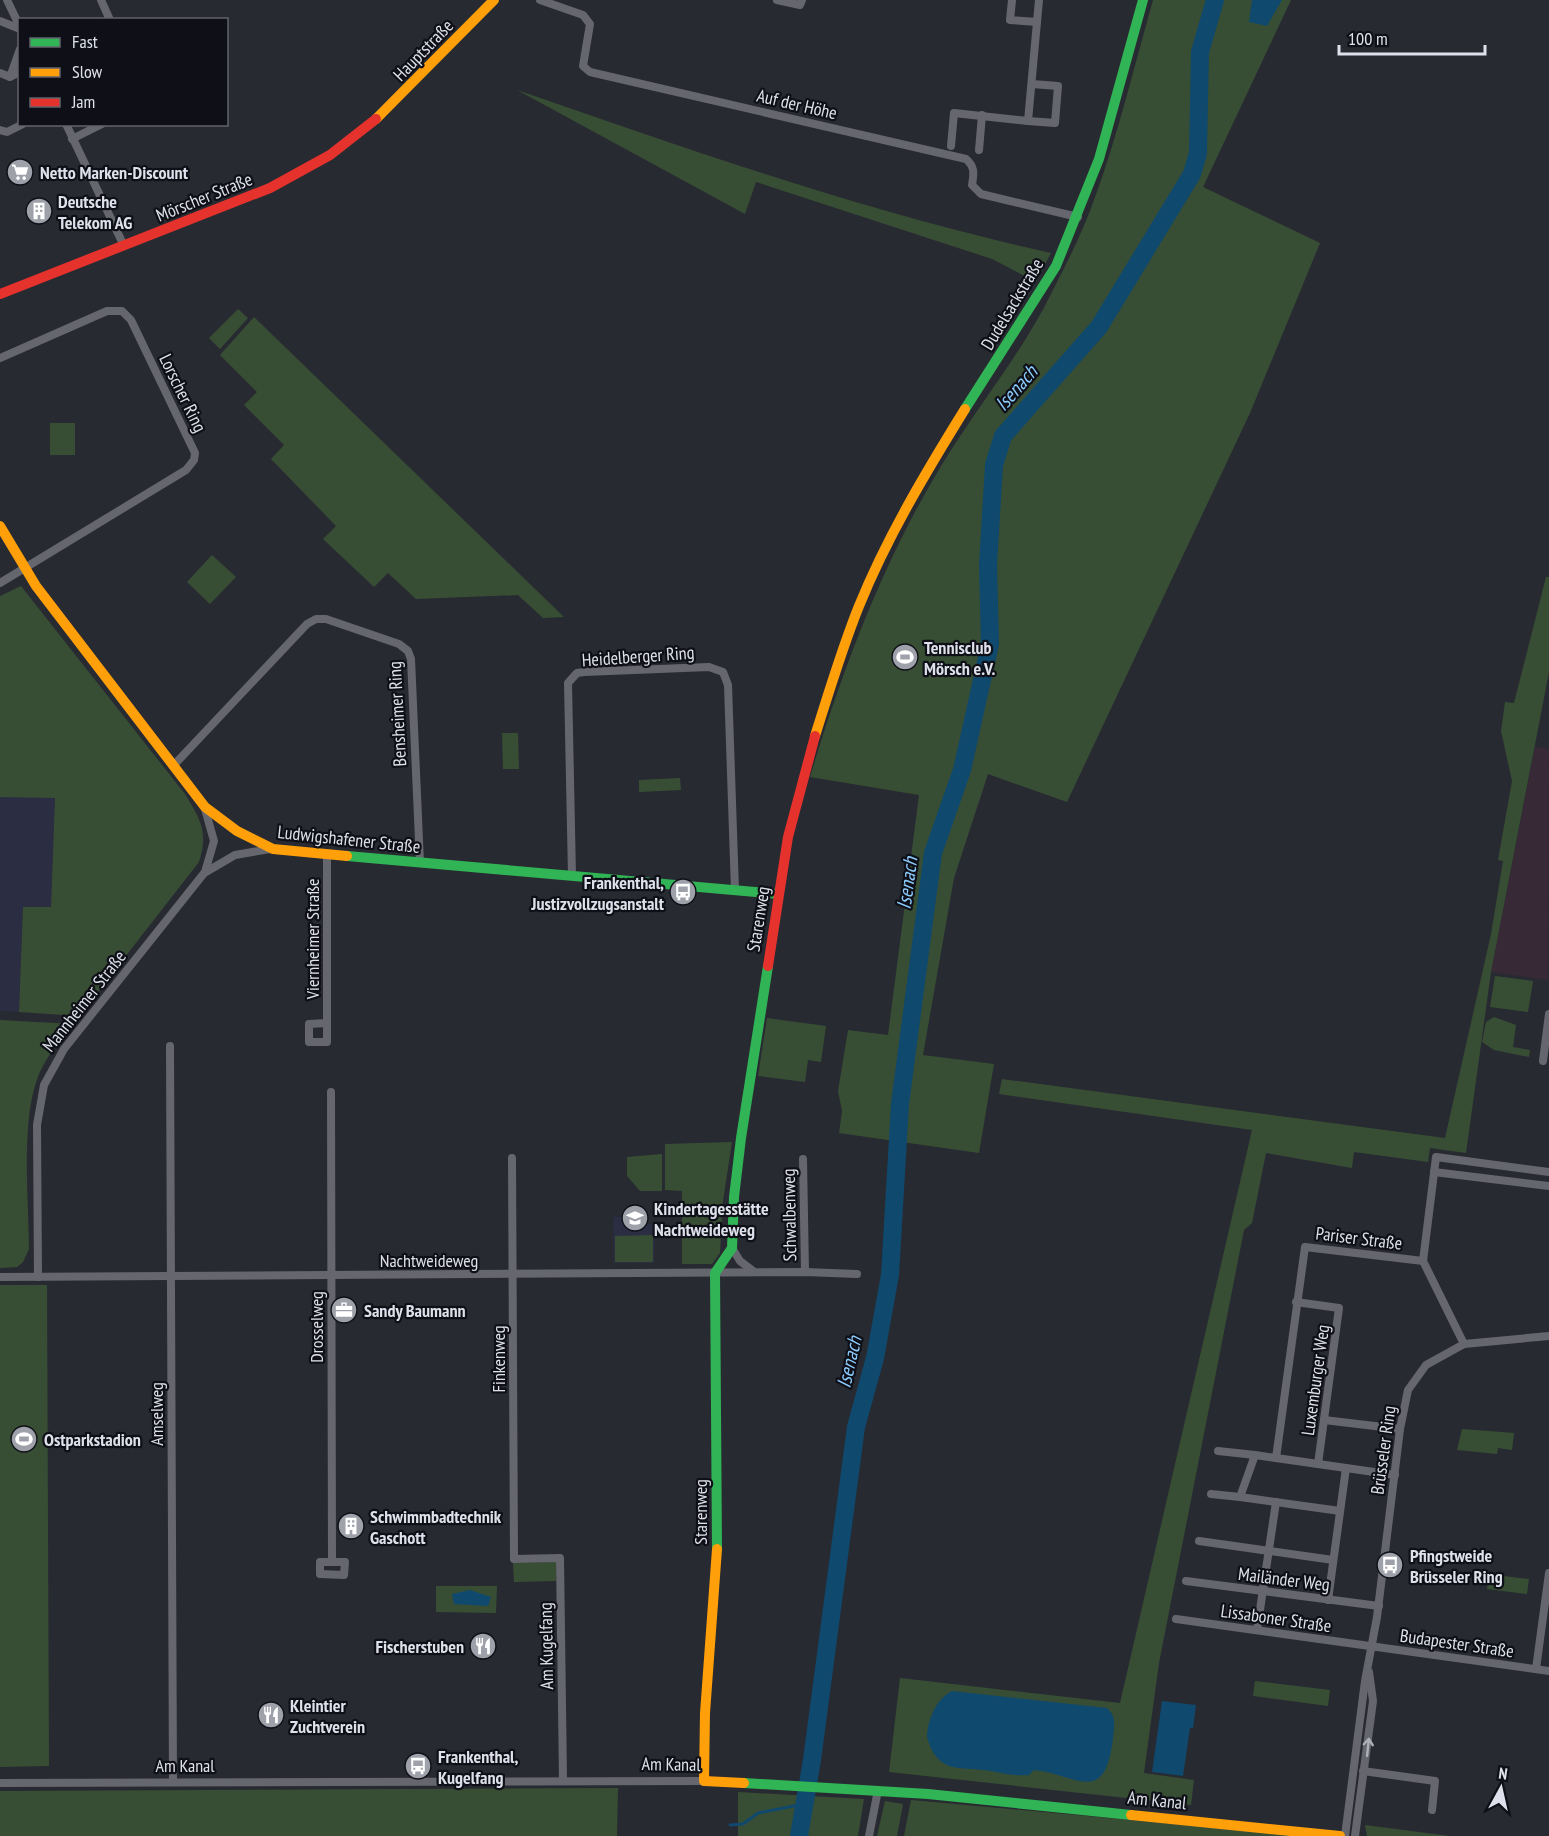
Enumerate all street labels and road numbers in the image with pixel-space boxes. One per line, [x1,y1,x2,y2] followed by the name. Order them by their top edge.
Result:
[388,14,458,86] street label: Hauptstraße
[755,84,839,124] street label: Auf der Höhe
[153,167,255,227] street label: Mörscher Straße
[976,254,1048,354] street label: Dudelsackstraße
[154,350,212,436] street label: Lorscher Ring
[581,641,695,671] street label: Heidelberger Ring
[383,661,411,767] street label: Bensheimer Ring
[277,820,421,858] street label: Ludwigshafener Straße
[301,879,324,1000] street label: Viernheimer Straße
[742,885,774,953] street label: Starenweg
[37,946,131,1056] street label: Mannheimer Straße
[777,1168,801,1262] street label: Schwalbenweg
[1314,1221,1404,1255] street label: Pariser Straße
[380,1249,478,1272] street label: Nachtweideweg
[305,1291,328,1363] street label: Drosselweg
[1296,1323,1334,1437] street label: Luxemburger Weg
[487,1326,510,1392] street label: Finkenweg
[145,1382,168,1446] street label: Amselweg
[1365,1404,1401,1496] street label: Brüsseler Ring
[689,1479,712,1545] street label: Starenweg
[1237,1562,1331,1596] street label: Mailänder Weg
[1219,1599,1333,1637] street label: Lissaboner Straße
[534,1602,558,1690] street label: Am Kugelfang
[1399,1624,1515,1662] street label: Budapester Straße
[641,1752,702,1776] street label: Am Kanal
[155,1754,215,1777] street label: Am Kanal
[1126,1785,1188,1815] street label: Am Kanal

